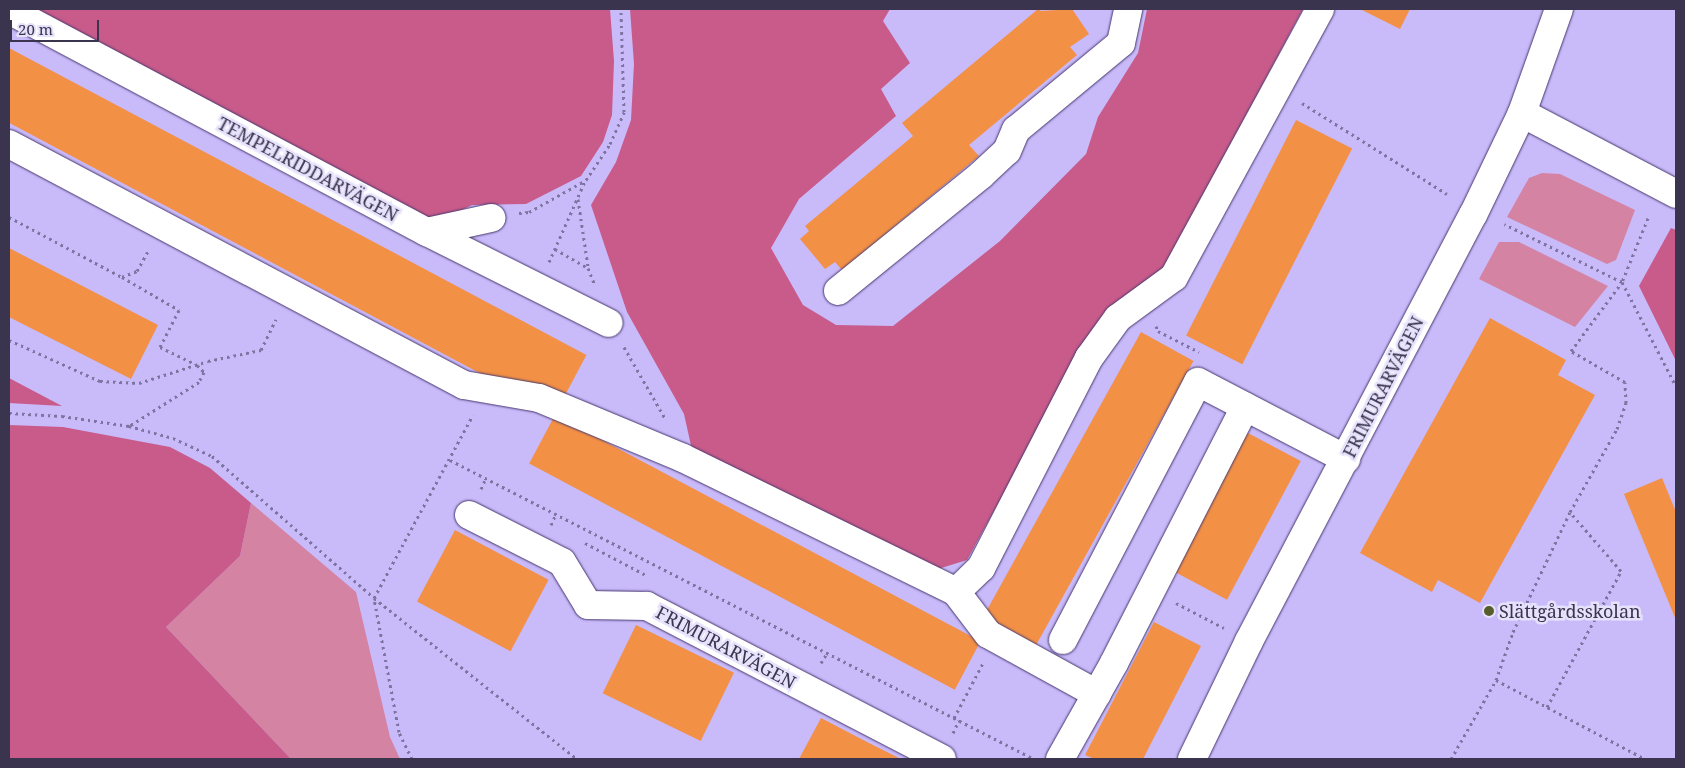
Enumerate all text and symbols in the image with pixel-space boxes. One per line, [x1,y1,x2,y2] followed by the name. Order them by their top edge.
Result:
[12,10,101,42] scale bar
[18,19,53,39] text: 20 m
[214,112,402,226] street label: TEMPELRIDDARVÄGEN
[1338,313,1428,461] street label: FRIMURARVÄGEN
[1499,600,1641,622] place label: Slättgårdsskolan
[652,601,800,693] street label: FRIMURARVÄGEN
[1483,605,1495,617] marker: Slättgårdsskolan

